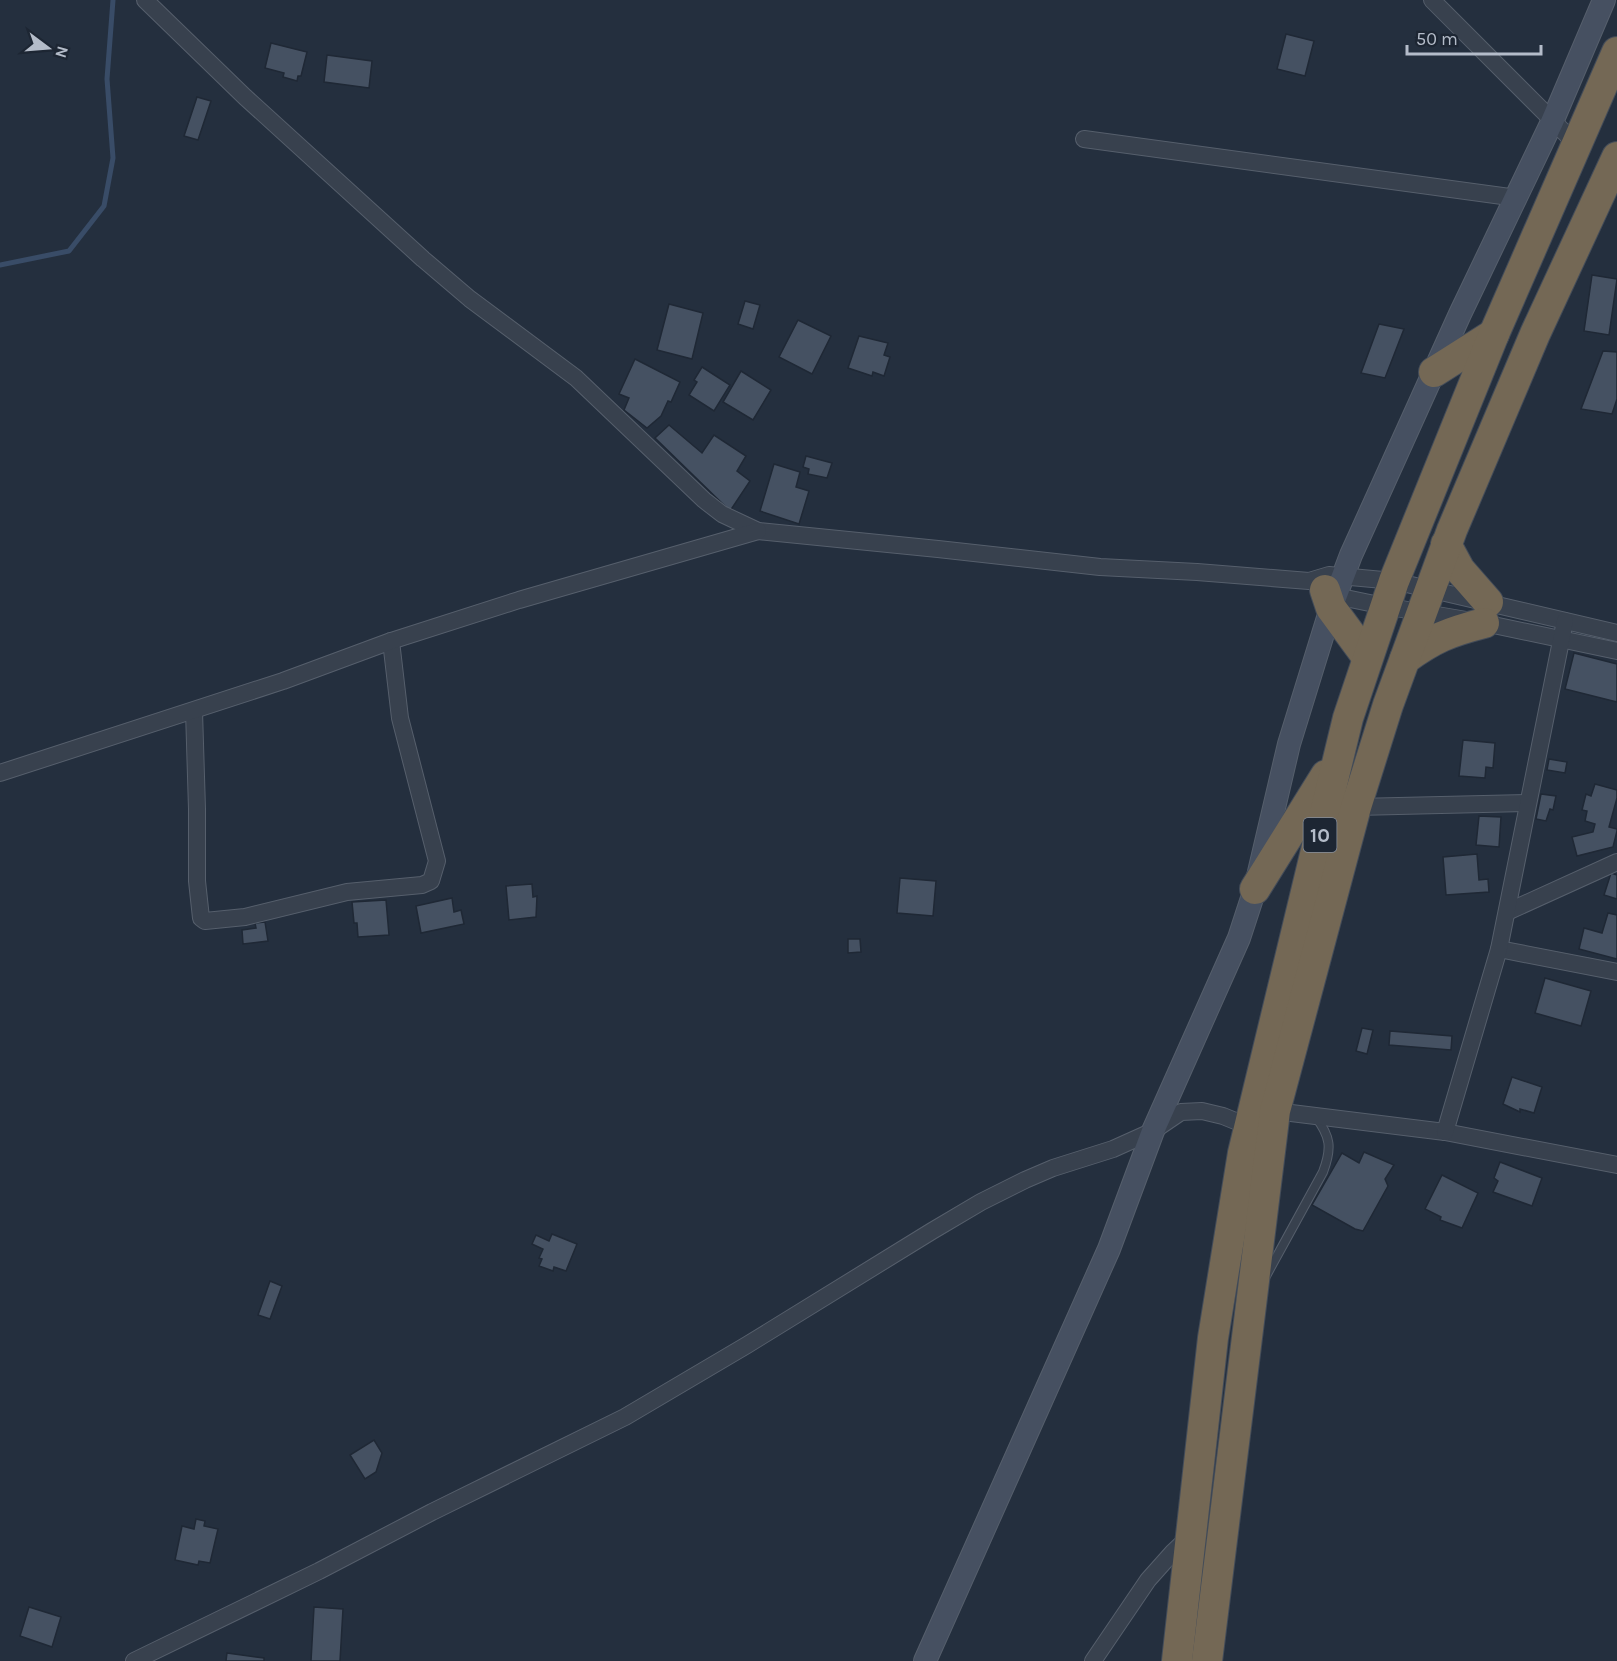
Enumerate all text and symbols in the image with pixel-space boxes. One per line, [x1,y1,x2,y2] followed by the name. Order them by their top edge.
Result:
[18,18,78,78] north arrow
[1407,18,1540,56] scale bar
[1416,28,1458,50] text: 50 m
[51,44,73,60] text: N
[1304,818,1336,852] road number: 10

